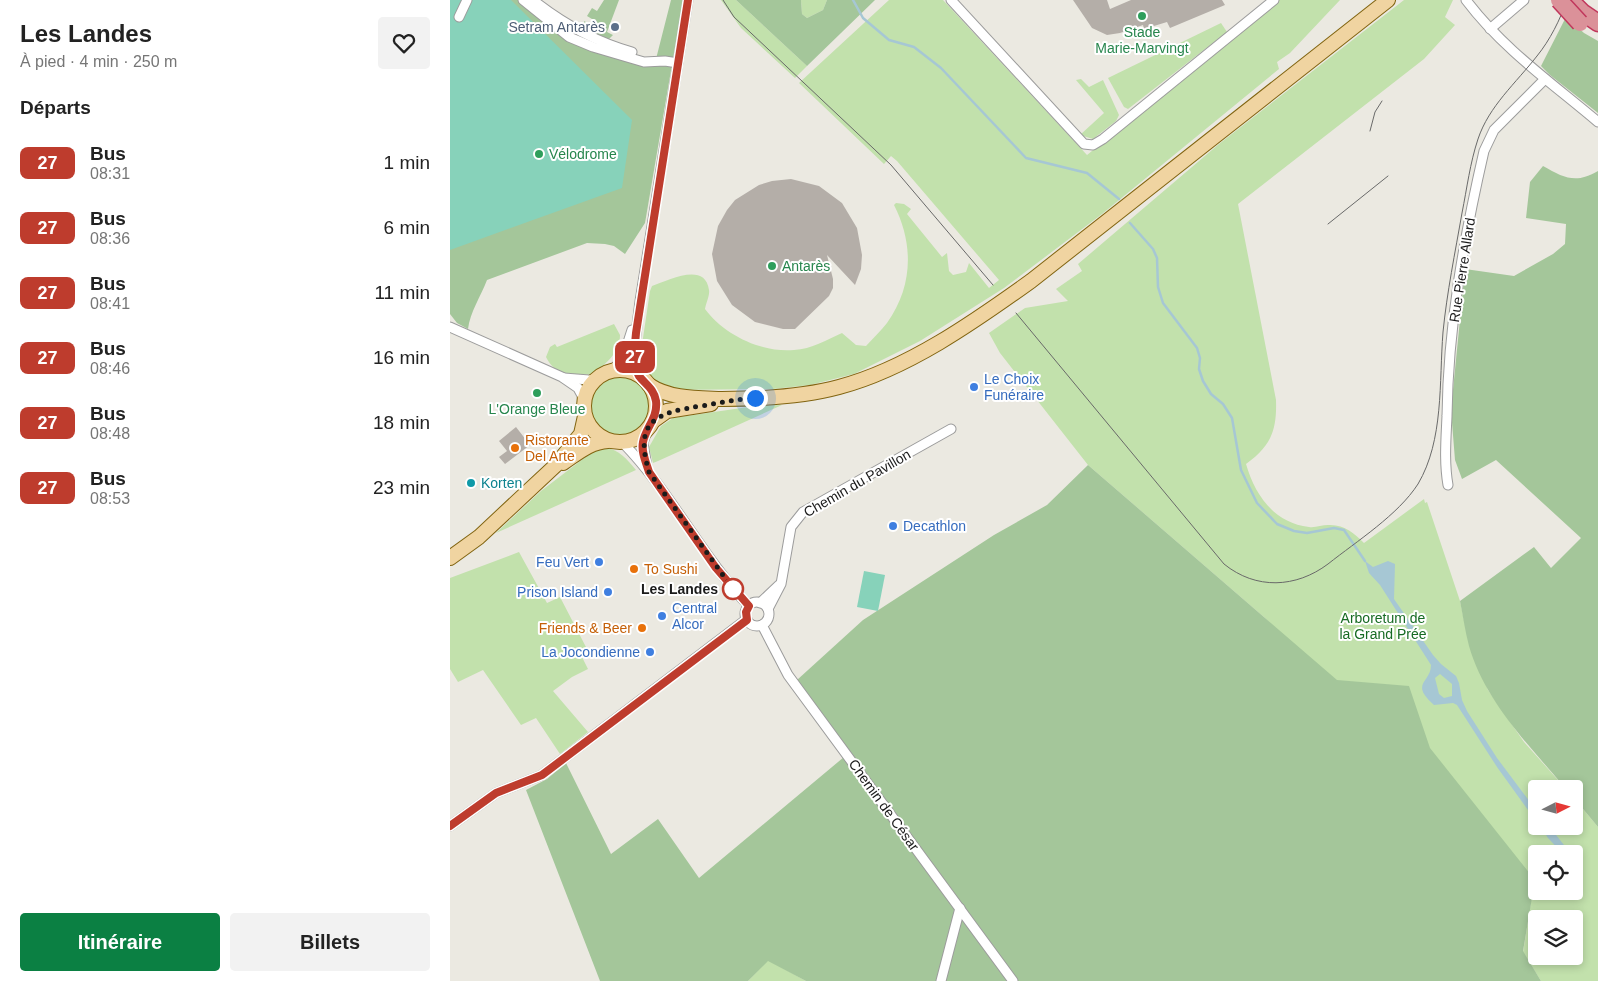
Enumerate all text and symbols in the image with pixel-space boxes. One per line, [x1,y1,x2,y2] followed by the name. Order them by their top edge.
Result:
[1136,10,1148,22] marker: Stade Marie-Marvingt
[378,17,430,69] button: heart
[509,19,605,35] place label: Setram Antarès
[20,20,152,47] text: Les Landes
[609,21,621,33] marker: Setram Antarès
[1095,24,1189,56] place label: Stade Marie-Marvingt
[20,53,177,70] text: À pied · 4 min · 250 m
[20,97,91,118] text: Départs
[90,143,126,164] text: Bus
[549,146,617,162] place label: Vélodrome
[533,148,545,160] marker: Vélodrome
[384,152,430,173] text: 1 min
[37,153,58,173] text: 27
[90,165,130,182] text: 08:31
[90,208,126,229] text: Bus
[1446,216,1478,324] street label: Rue Pierre Allard
[384,217,430,238] text: 6 min
[37,218,58,238] text: 27
[90,230,130,247] text: 08:36
[782,258,830,274] place label: Antarès
[766,260,778,272] marker: Antarès
[90,273,126,294] text: Bus
[374,282,430,303] text: 11 min
[37,283,58,303] text: 27
[90,295,130,312] text: 08:41
[90,338,126,359] text: Bus
[612,341,658,373] line badge: 27
[373,347,430,368] text: 16 min
[625,347,645,367] text: 27
[37,348,58,368] text: 27
[90,360,130,377] text: 08:46
[984,371,1044,403] place label: Le Choix Funéraire
[968,381,980,393] marker: Le Choix Funéraire
[743,386,768,411] your location
[531,387,543,399] marker: L'Orange Bleue
[489,401,586,417] place label: L'Orange Bleue
[90,403,126,424] text: Bus
[373,412,430,433] text: 18 min
[37,413,58,433] text: 27
[90,425,130,442] text: 08:48
[525,432,589,464] place label: Ristorante Del Arte
[509,442,521,454] marker: Ristorante Del Arte
[801,446,913,520] street label: Chemin du Pavillon
[90,468,126,489] text: Bus
[481,475,522,491] place label: Korten
[373,477,430,498] text: 23 min
[465,477,477,489] marker: Korten
[37,478,58,498] text: 27
[90,490,130,507] text: 08:53
[903,518,966,534] place label: Decathlon
[887,520,899,532] marker: Decathlon
[536,554,589,570] place label: Feu Vert
[593,556,605,568] marker: Feu Vert
[644,561,698,577] place label: To Sushi
[628,563,640,575] marker: To Sushi
[722,578,744,600] marker: Les Landes
[641,581,718,597] place label: Les Landes
[517,584,598,600] place label: Prison Island
[602,586,614,598] marker: Prison Island
[672,600,717,632] place label: Central Alcor
[656,610,668,622] marker: Central Alcor
[1339,610,1427,642] park label: Arboretum de la Grand Prée
[539,620,632,636] place label: Friends & Beer
[636,622,648,634] marker: Friends & Beer
[541,644,640,660] place label: La Jocondienne
[644,646,656,658] marker: La Jocondienne
[846,756,923,854] street label: Chemin de César
[1528,780,1582,835] north arrow
[1528,780,1583,965] map controls
[1528,845,1583,900] button: locate
[1528,910,1583,965] button: layers
[20,913,220,971] button: Itinéraire
[230,913,430,971] button: Billets

